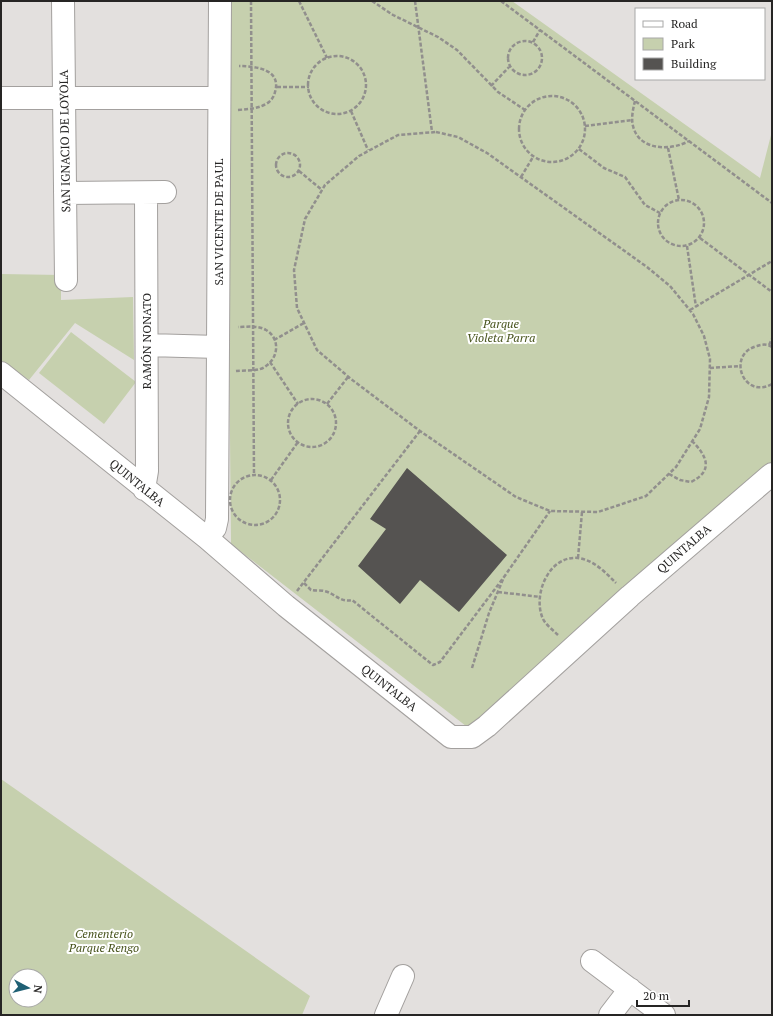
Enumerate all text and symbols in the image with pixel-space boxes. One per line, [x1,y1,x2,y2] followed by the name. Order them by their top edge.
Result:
[635,8,765,80] legend
[671,16,698,31] text: Road
[671,36,696,51] text: Park
[671,56,717,71] text: Building
[56,69,73,213] street label: SAN IGNACIO DE LOYOLA
[211,158,226,285] street label: SAN VICENTE DE PAUL
[139,293,154,389] street label: RAMÓN NONATO
[467,316,535,345] park label: Parque Violeta Parra
[107,456,169,510] street label: QUINTALBA
[654,521,714,576] street label: QUINTALBA
[358,661,421,715] street label: QUINTALBA
[68,926,139,955] park label: Cementerio Parque Rengo
[8,968,48,1008] north arrow
[637,982,689,1008] scale bar
[30,984,45,995] text: N
[643,988,670,1003] text: 20 m

